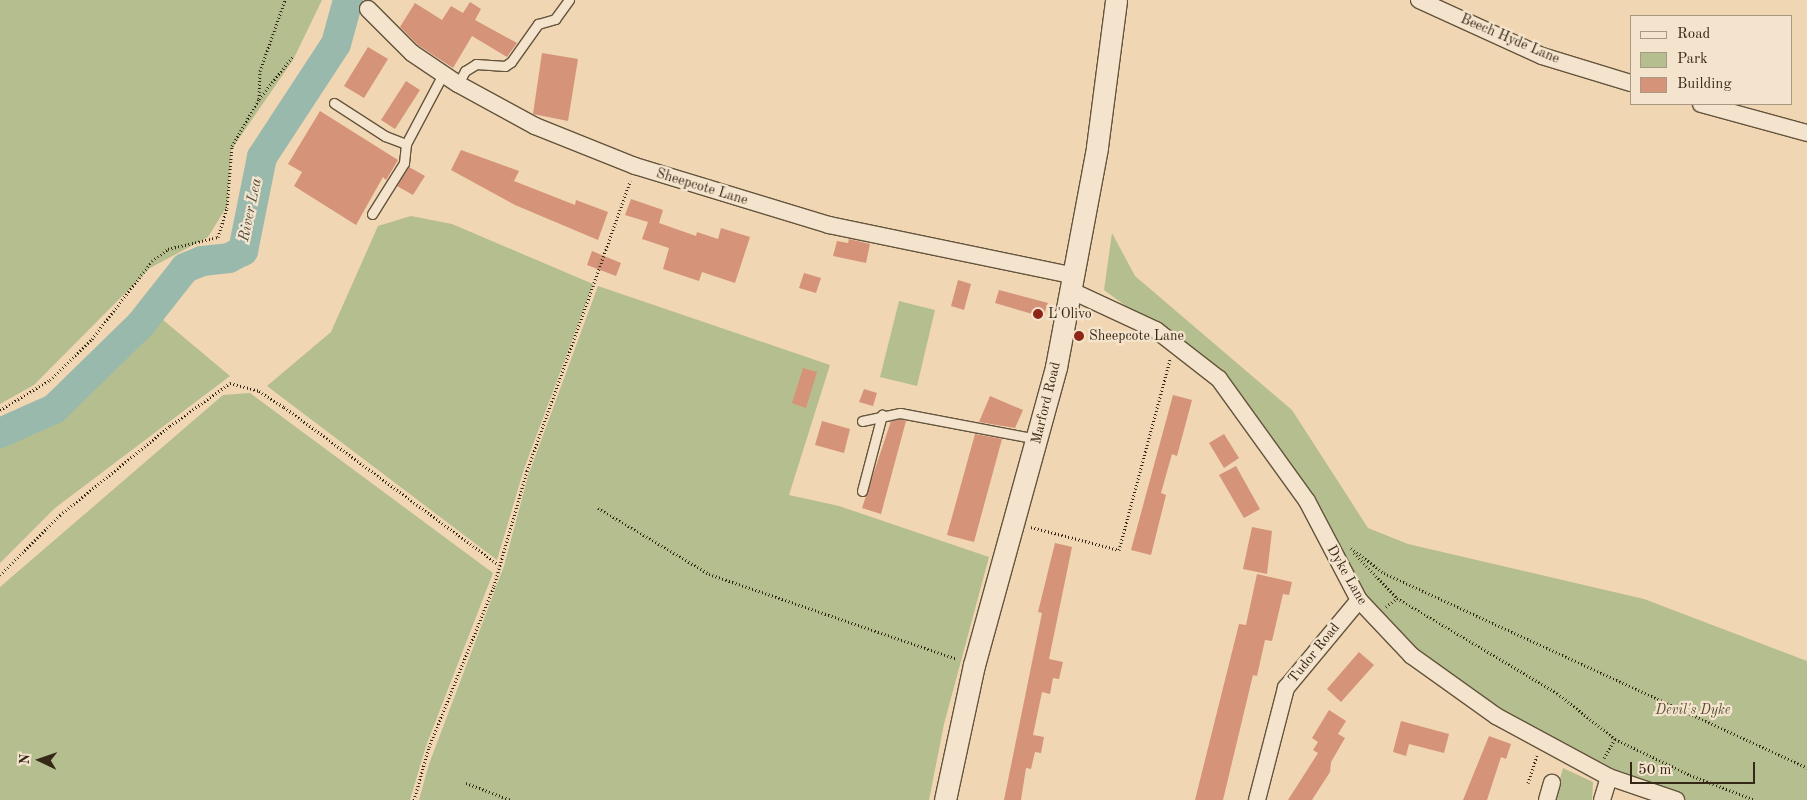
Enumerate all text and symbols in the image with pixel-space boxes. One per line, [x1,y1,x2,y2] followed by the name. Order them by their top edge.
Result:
[1458,11,1562,67] street label: Beech Hyde Lane
[1630,15,1792,105] legend
[1677,27,1710,42] text: Road
[1677,52,1708,67] text: Park
[1677,77,1732,92] text: Building
[654,165,750,209] street label: Sheepcote Lane
[236,177,266,243] water label: River Lea
[1048,306,1092,322] place label: L'Olivo
[1032,308,1044,320] marker: L'Olivo
[1089,328,1184,344] place label: Sheepcote Lane
[1073,330,1085,342] marker: Sheepcote Lane
[1028,360,1064,446] street label: Marford Road
[1323,542,1371,608] street label: Dyke Lane
[1285,620,1343,686] street label: Tudor Road
[1655,702,1731,718] park label: Devil's Dyke
[15,735,65,785] north arrow
[1632,752,1757,784] scale bar
[18,754,32,765] text: N
[1638,763,1672,778] text: 50 m

